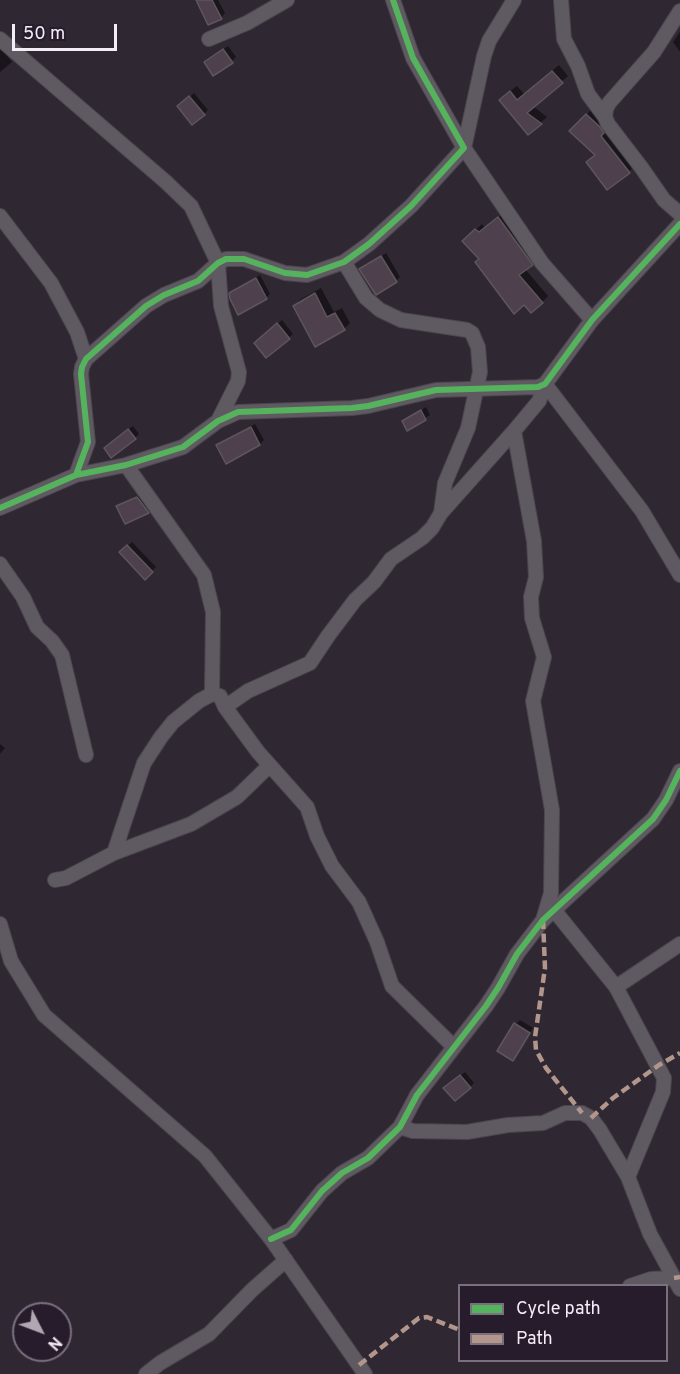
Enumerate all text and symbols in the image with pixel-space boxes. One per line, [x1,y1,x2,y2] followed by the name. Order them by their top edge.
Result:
[15,12,120,50] scale bar
[23,23,65,46] text: 50 m
[458,1284,668,1362] legend
[516,1298,601,1321] text: Cycle path
[12,1302,72,1362] north arrow
[516,1328,553,1351] text: Path
[43,1332,65,1354] text: N

